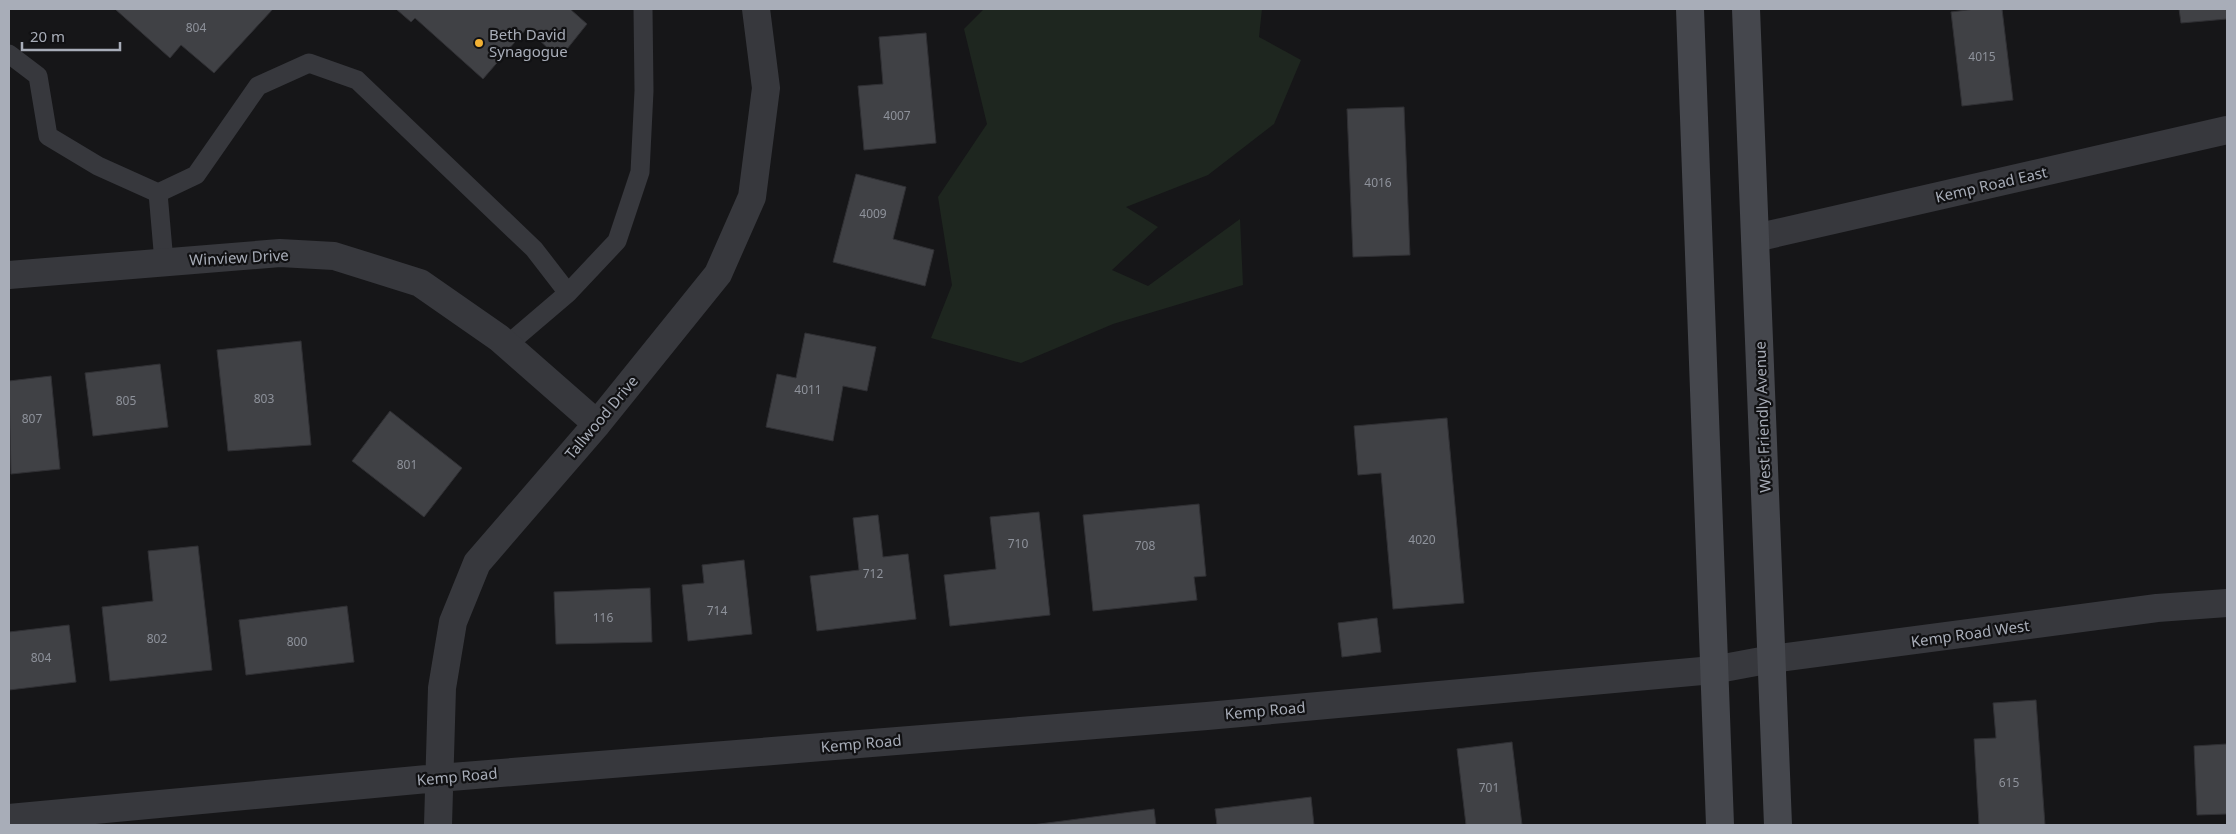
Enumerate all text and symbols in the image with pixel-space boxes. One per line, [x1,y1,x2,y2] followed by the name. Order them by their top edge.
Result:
[186,19,206,36] house number: 804
[22,20,120,52] scale bar
[489,24,568,61] place label: Beth David Synagogue
[30,26,65,46] text: 20 m
[473,37,485,49] marker: Beth David Synagogue
[1968,48,1996,65] house number: 4015
[883,107,911,124] house number: 4007
[1933,161,2049,207] street label: Kemp Road East
[1364,174,1392,191] house number: 4016
[859,205,887,222] house number: 4009
[189,244,289,270] street label: Winview Drive
[1749,341,1775,493] street label: West Friendly Avenue
[560,371,642,463] street label: Tallwood Drive
[794,381,822,398] house number: 4011
[254,390,274,407] house number: 803
[116,392,136,409] house number: 805
[22,410,42,427] house number: 807
[397,456,417,473] house number: 801
[1408,531,1436,548] house number: 4020
[1008,535,1028,552] house number: 710
[1135,537,1155,554] house number: 708
[863,565,883,582] house number: 712
[707,602,727,619] house number: 714
[593,609,613,626] house number: 116
[1909,615,2031,651] street label: Kemp Road West
[147,630,167,647] house number: 802
[287,633,307,650] house number: 800
[31,649,51,666] house number: 804
[1224,697,1306,723] street label: Kemp Road
[820,730,902,756] street label: Kemp Road
[416,763,498,789] street label: Kemp Road
[1999,774,2019,791] house number: 615
[1479,779,1499,796] house number: 701

